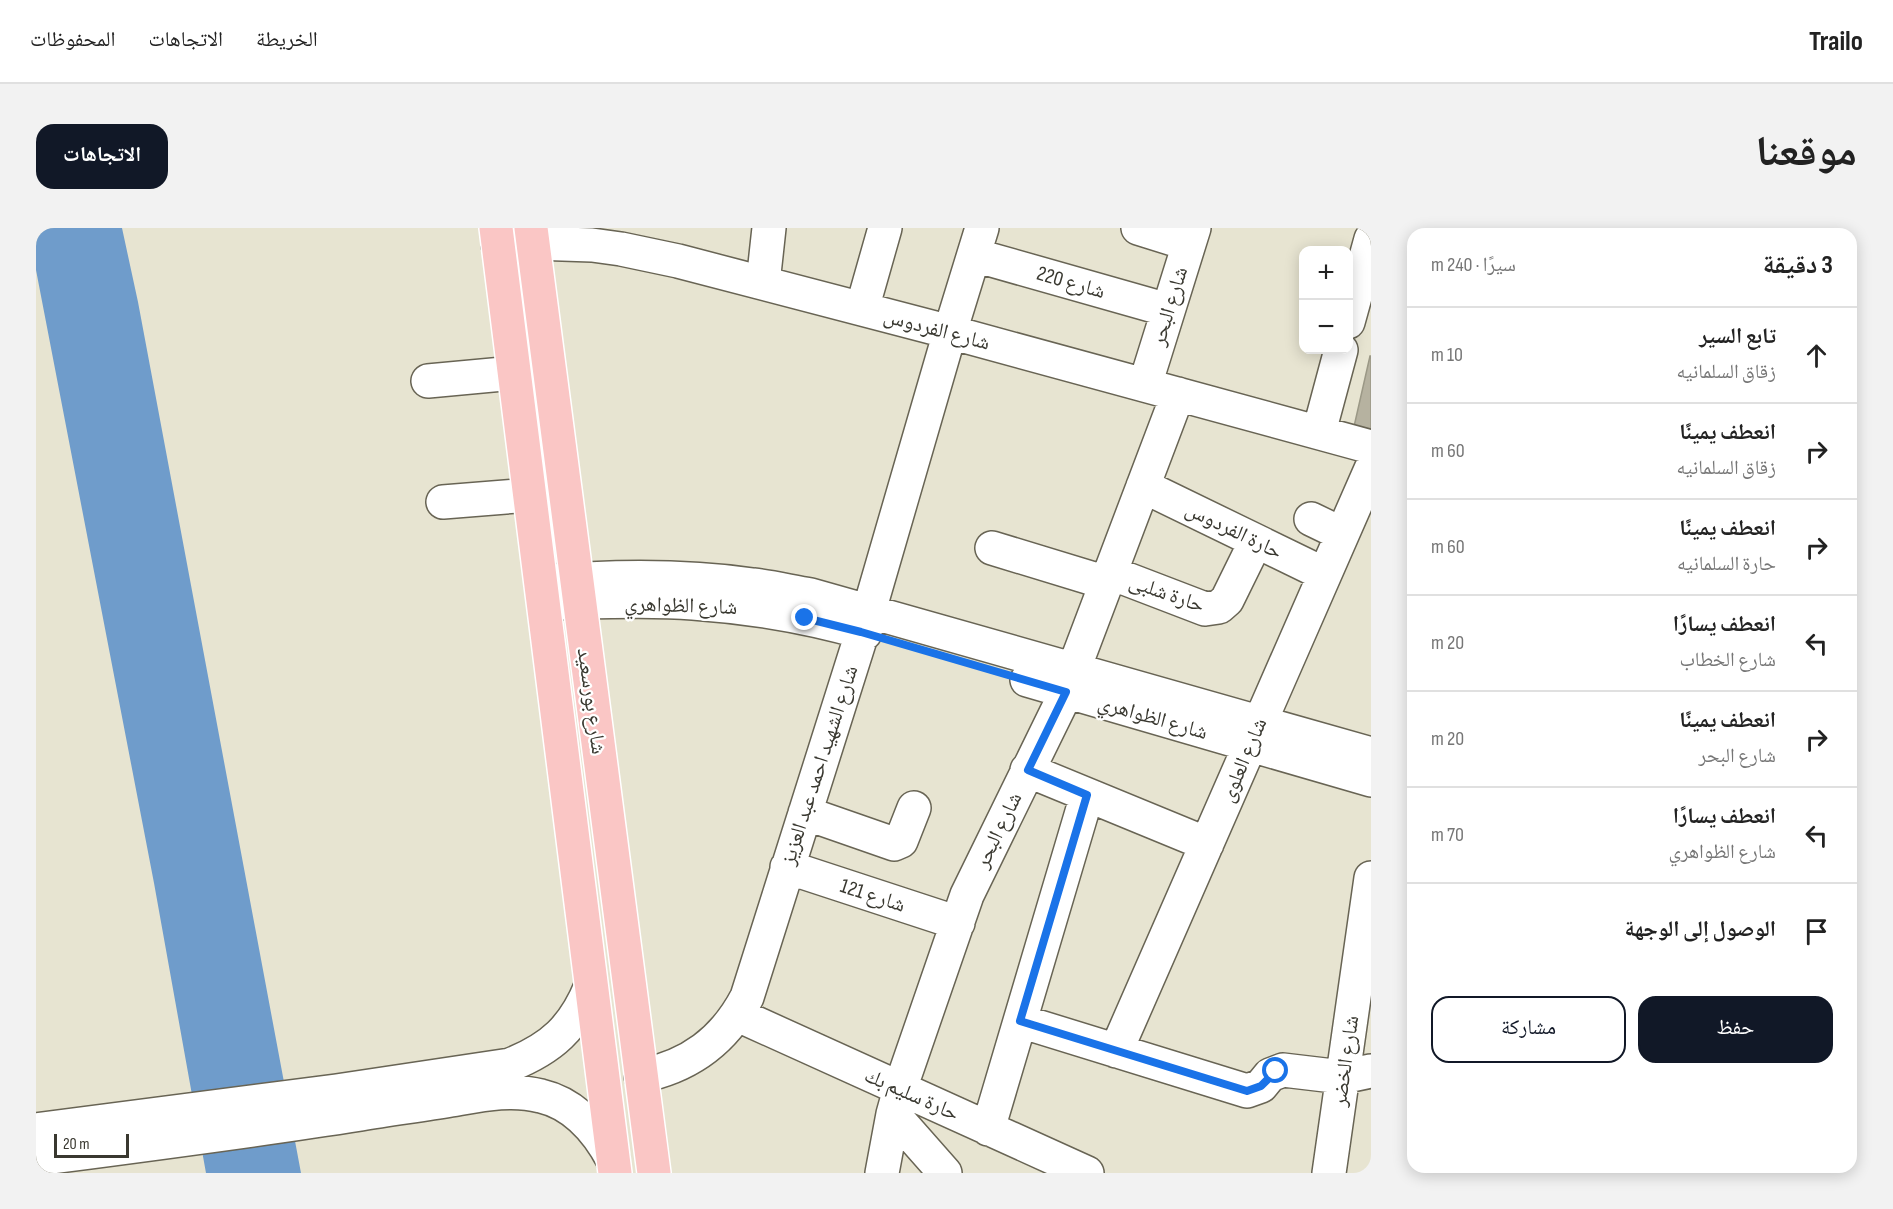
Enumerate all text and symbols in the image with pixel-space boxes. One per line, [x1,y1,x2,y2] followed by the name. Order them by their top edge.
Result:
[1809,25,1863,58] text: Trailo
[30,27,115,52] text: المحفوظات
[148,27,223,52] text: الاتجاهات
[256,27,318,52] text: الخريطة
[36,124,168,189] button: الاتجاهات
[1756,127,1857,178] text: موقعنا
[1299,246,1353,354] map controls
[1299,246,1353,300] button: +
[1763,250,1833,281] text: 3 دقيقة
[1431,253,1516,277] text: سيرًا · 240 m
[1034,261,1108,304] street label: شارع 220
[1145,264,1193,350] street label: شارع البحر
[1299,300,1353,354] button: −
[881,303,993,356] street label: شارع الفردوس
[1699,323,1776,350] text: تابع السير
[1800,339,1833,372] icon: ahead
[1431,343,1463,367] text: 10 m
[1676,360,1776,384] text: زقاق السلمانيه
[1679,419,1776,446] text: انعطف يمينًا
[1800,435,1833,468] icon: right
[1431,439,1465,463] text: 60 m
[1676,456,1776,480] text: زقاق السلمانيه
[1181,496,1286,565] street label: حارة الفردوس
[1679,515,1776,542] text: انعطف يمينًا
[1800,531,1833,564] icon: right
[1431,535,1465,559] text: 60 m
[1677,552,1776,576] text: حارة السلمانيه
[1126,569,1208,618] street label: حارة شلبى
[624,591,738,623] street label: شارع الظواهري
[791,604,817,630] route end
[1673,611,1776,638] text: انعطف يسارًا
[1800,627,1833,660] icon: left
[1431,631,1464,655] text: 20 m
[572,646,611,756] street label: شارع بورسعيد
[1679,648,1776,672] text: شارع الخطاب
[775,662,864,869] street label: شارع الشهيد احمد عبد العزيز
[1094,690,1211,748] street label: شارع الظواهري
[1679,707,1776,734] text: انعطف يمينًا
[1214,714,1272,806] street label: شارع العلوى
[1800,723,1833,756] icon: right
[1431,727,1464,751] text: 20 m
[1699,744,1776,768] text: شارع البحر
[969,788,1028,873] street label: شارع البحر
[1673,803,1776,830] text: انعطف يسارًا
[1800,819,1833,852] icon: left
[1431,823,1464,847] text: 70 m
[1669,840,1776,864] text: شارع الظواهري
[837,873,909,918] street label: شارع 121
[1800,915,1833,948] icon: arrive
[1624,916,1776,943] text: الوصول إلى الوجهة
[1431,996,1626,1063] button: مشاركة
[1638,996,1833,1063] button: حفظ
[1327,1014,1364,1109] street label: شارع الخضر
[1262,1057,1288,1083] route start
[860,1063,963,1127] street label: حارة سليم بك
[54,1131,129,1158] scale bar
[63,1135,90,1154] text: 20 m

